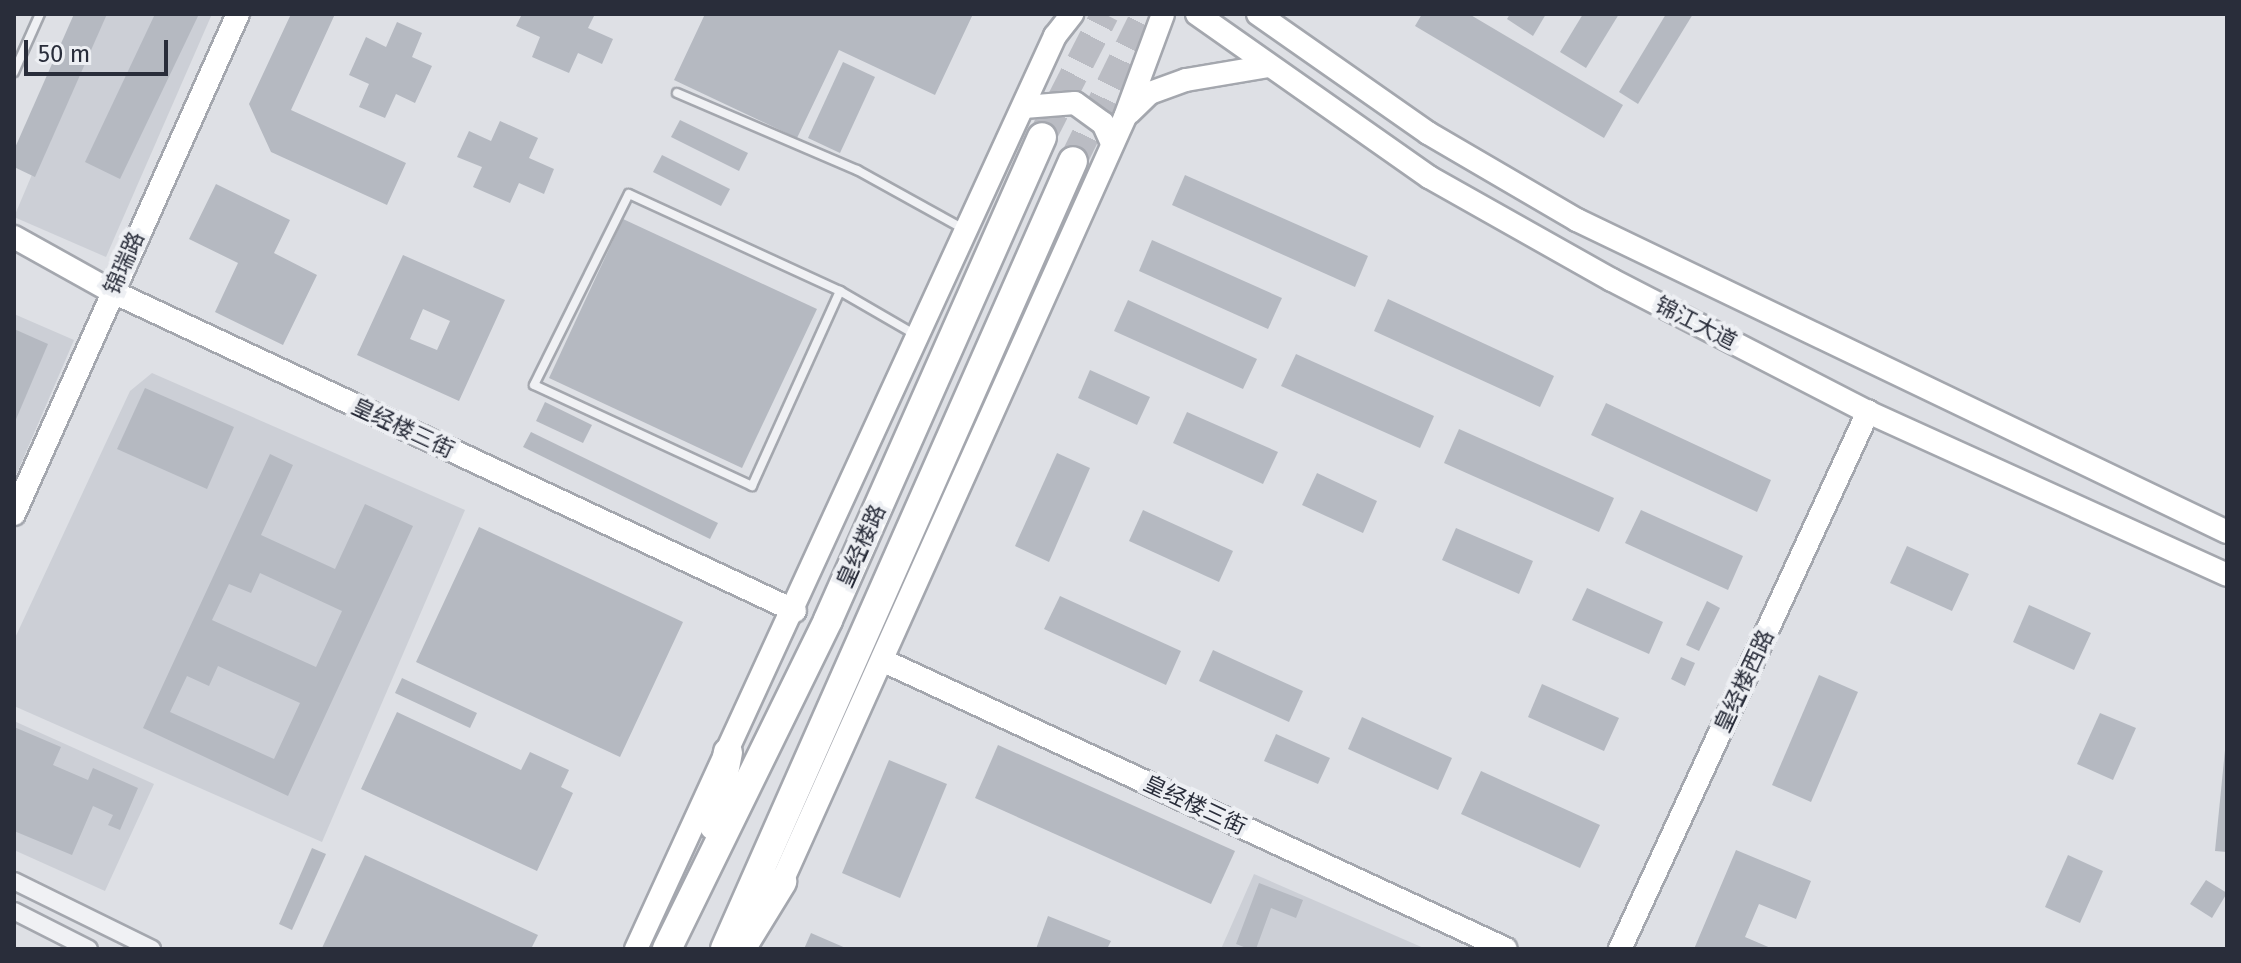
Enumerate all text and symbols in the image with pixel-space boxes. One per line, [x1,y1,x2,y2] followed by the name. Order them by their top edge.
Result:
[28,24,172,74] scale bar
[38,40,90,68] text: 50 m
[99,227,149,299] street label: 锦瑞路
[1651,291,1741,355] street label: 锦江大道
[348,393,458,463] street label: 皇经楼三街
[831,500,891,592] street label: 皇经楼路
[1709,626,1779,736] street label: 皇经楼西路
[1140,770,1250,840] street label: 皇经楼三街

